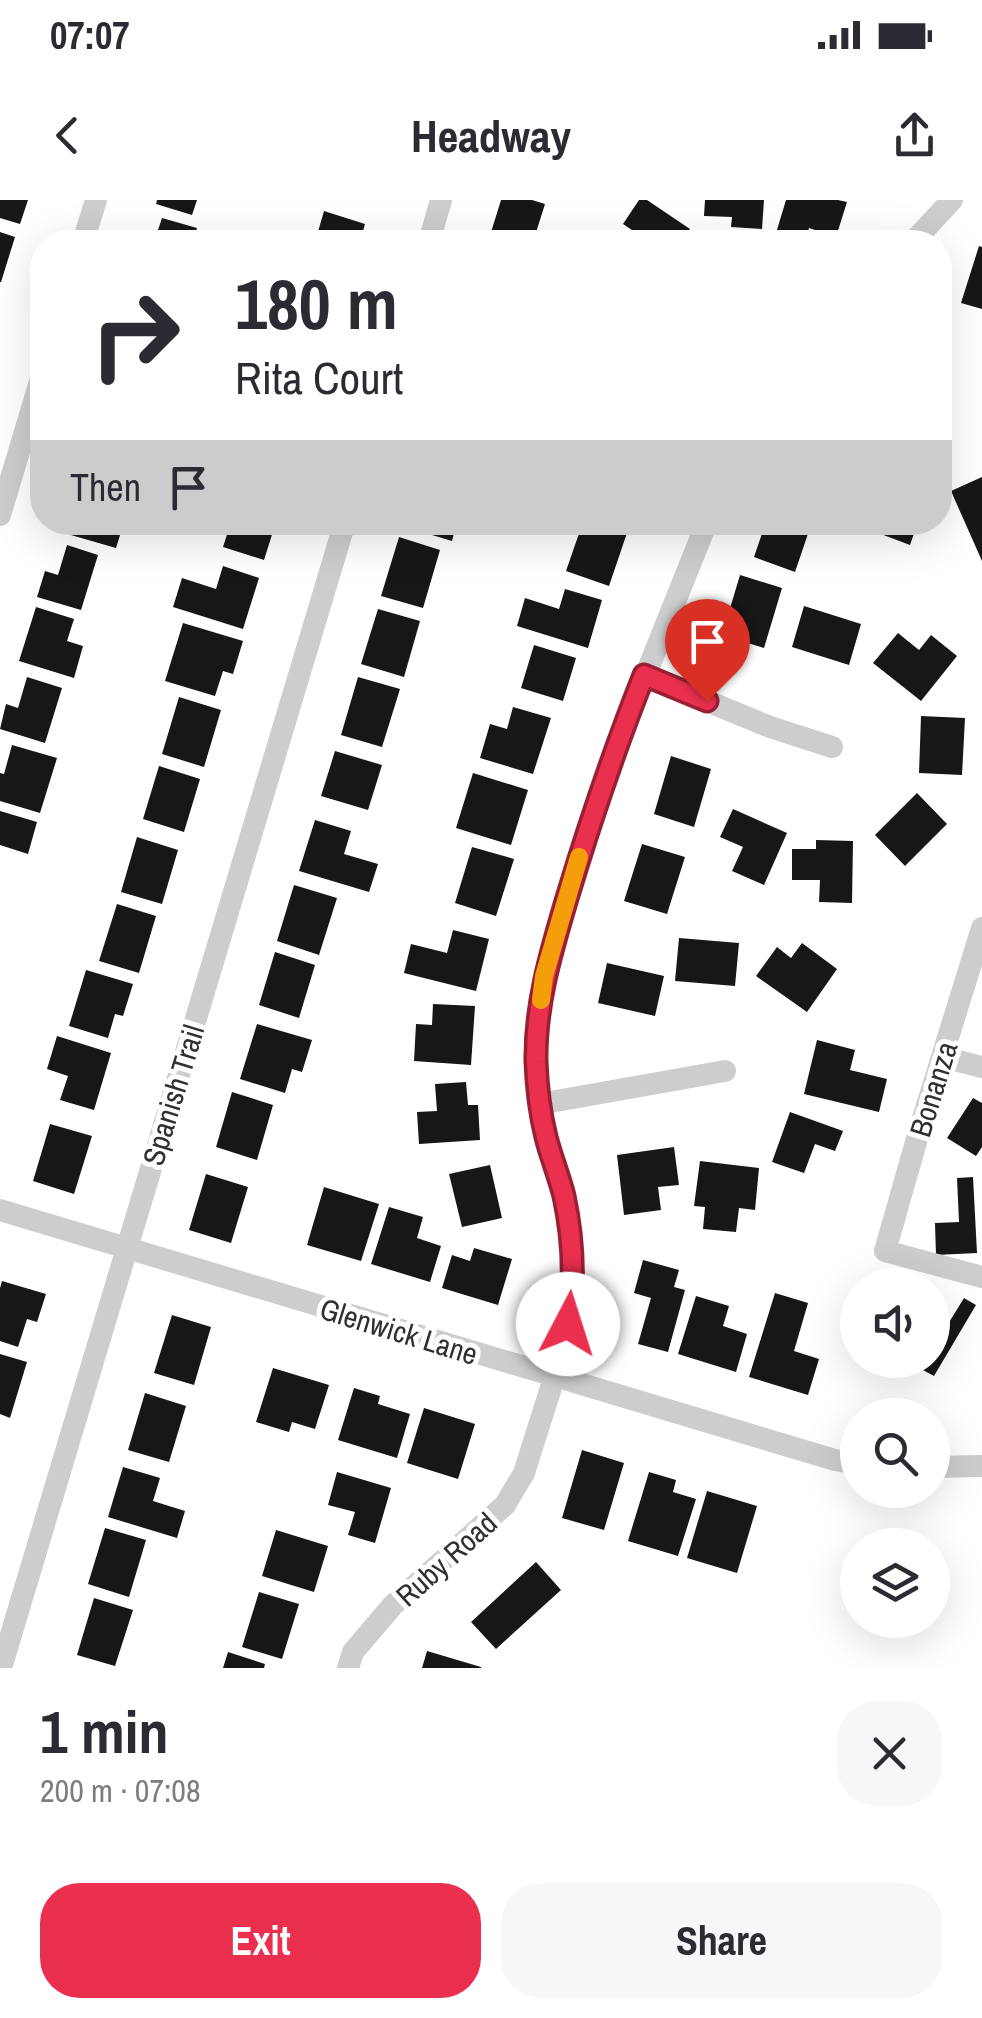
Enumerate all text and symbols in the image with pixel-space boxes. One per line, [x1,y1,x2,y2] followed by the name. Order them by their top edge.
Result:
[50,10,130,61] text: 07:07
[411,105,571,166] text: Headway
[40,108,95,163] icon: back
[887,108,942,163] icon: share
[235,257,398,351] text: 180 m
[70,270,200,400] icon: right
[235,347,403,408] text: Rita Court
[161,460,216,515] icon: arrive
[70,462,141,513] text: Then
[665,599,750,702] pin
[680,614,735,669] icon: arrive
[133,1020,213,1170] street label: Spanish Trail
[900,1036,966,1141] street label: Bonanza
[840,1268,950,1638] map controls
[840,1268,950,1378] button: sound
[516,1272,620,1376] position arrow
[315,1288,483,1374] street label: Glenwick Lane
[840,1398,950,1508] button: search
[387,1503,505,1615] street label: Ruby Road
[840,1528,950,1638] button: layers
[40,1691,169,1772] text: 1 min
[837,1701,942,1806] button: close
[40,1769,200,1812] text: 200 m · 07:08
[40,1883,481,1998] button: Exit
[501,1883,942,1998] button: Share

